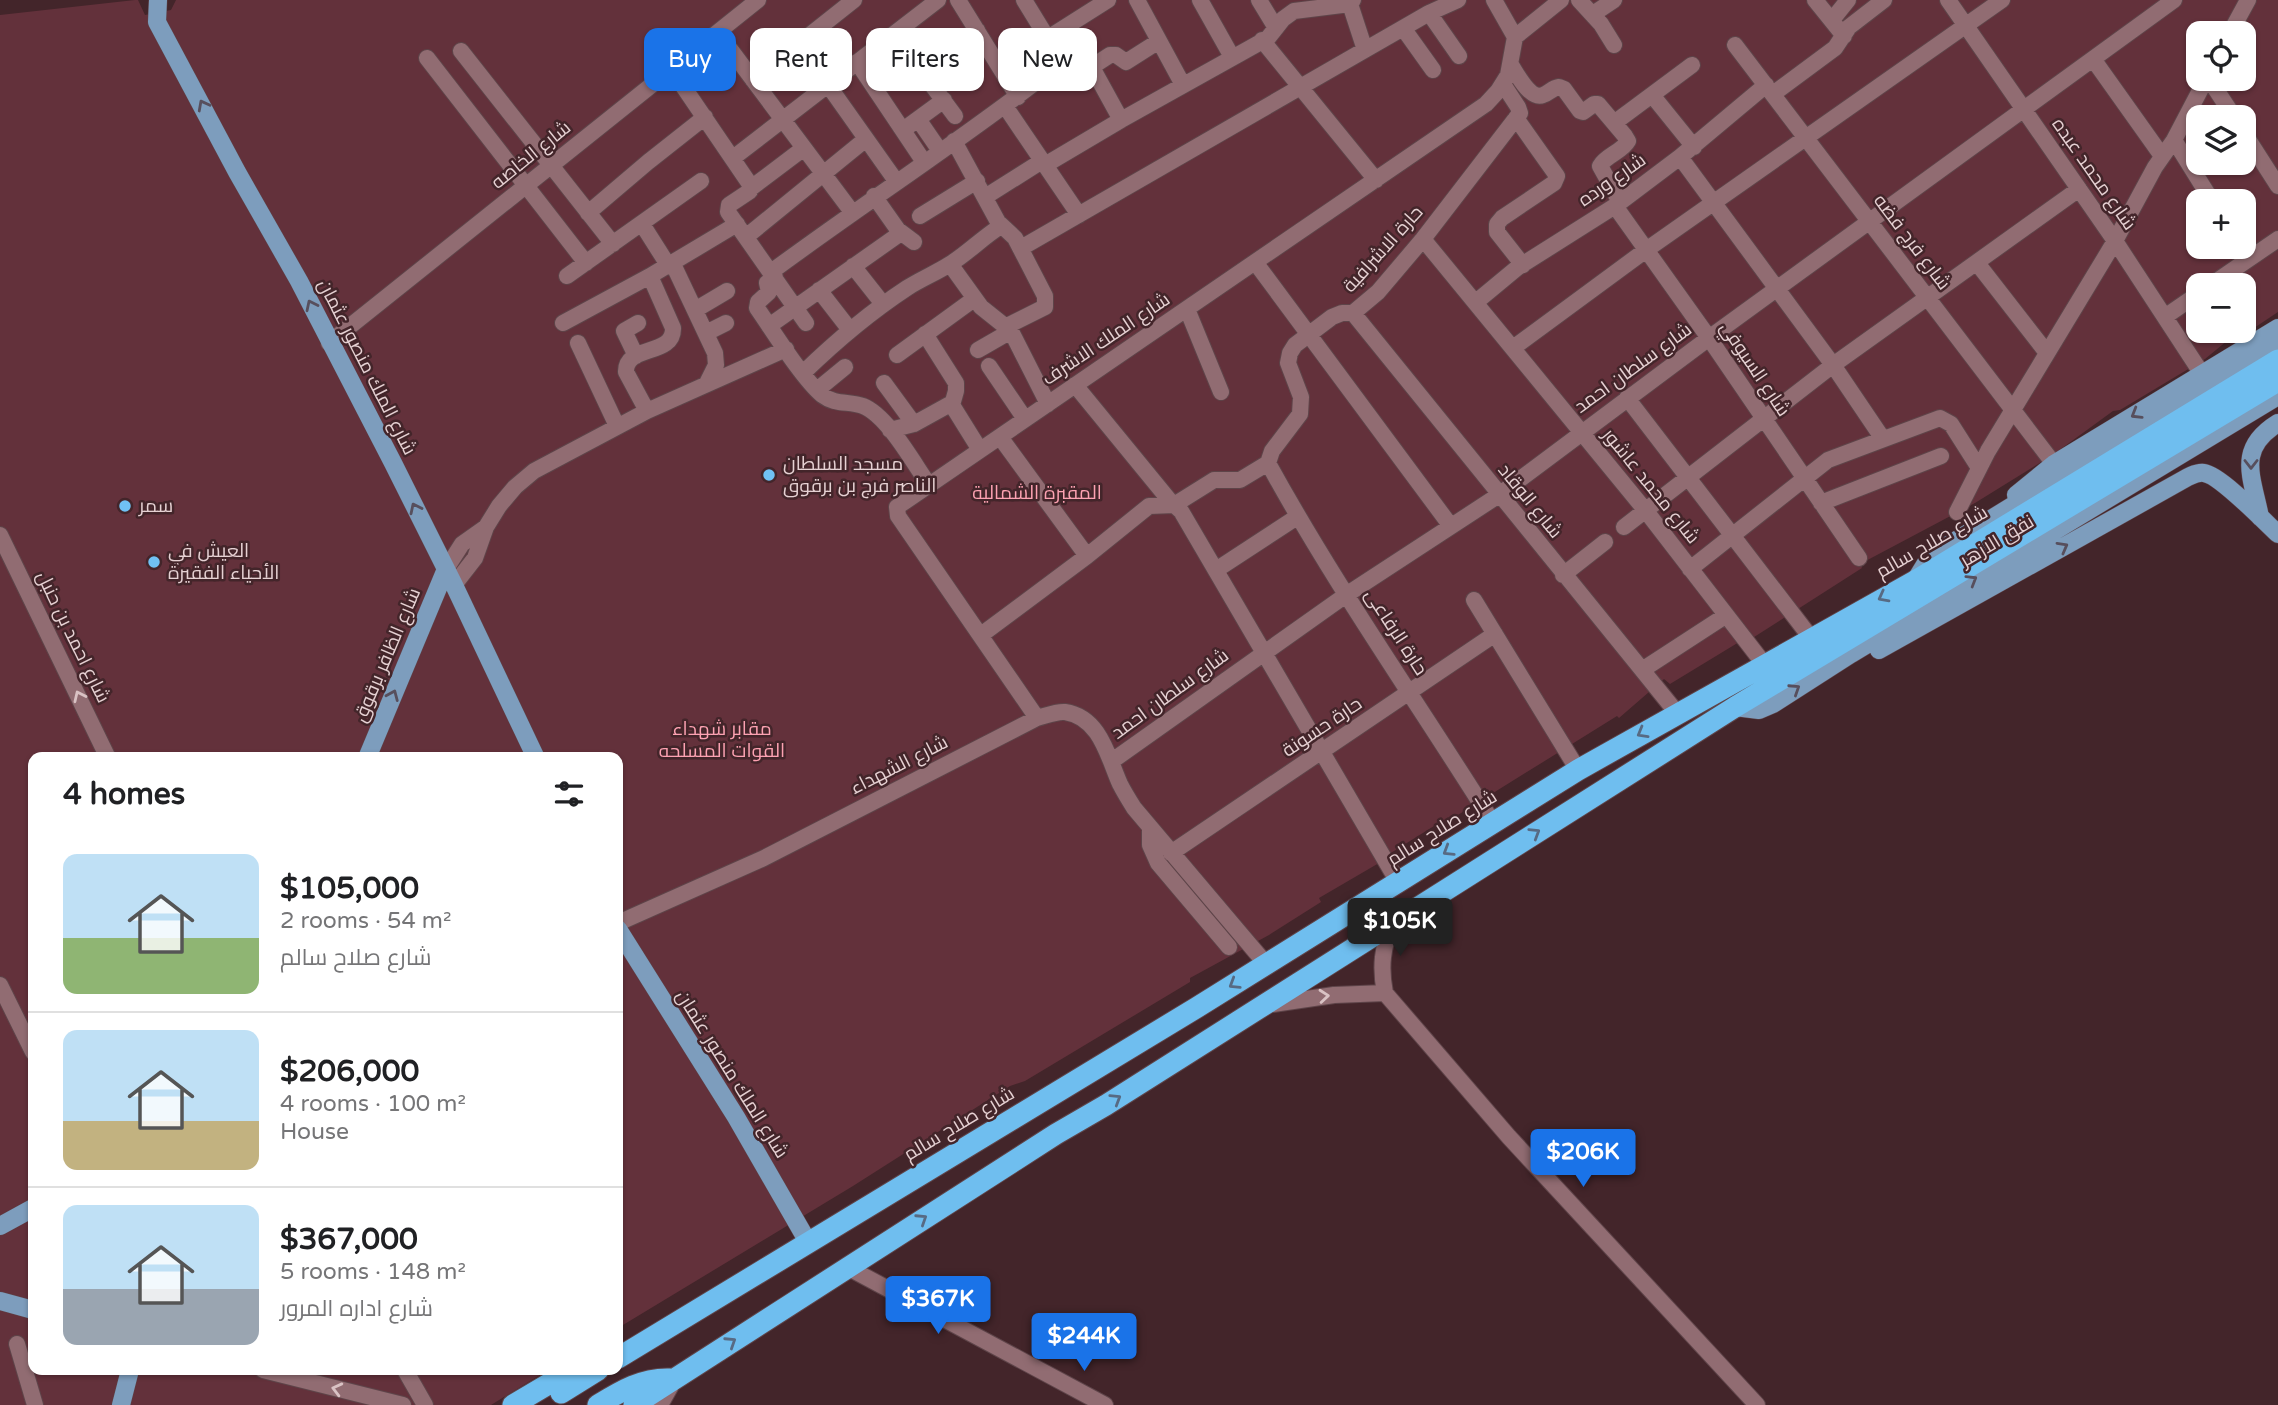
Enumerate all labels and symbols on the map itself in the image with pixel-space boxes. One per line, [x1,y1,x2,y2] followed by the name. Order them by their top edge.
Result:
[198,100,211,113] one-way arrow
[2046,114,2141,235] street label: شارع محمد عبده
[487,116,576,195] street label: شارع الخاصه
[1574,149,1651,213] street label: شارع ورده
[1867,190,1955,295] street label: شارع فرج فضه
[1338,201,1428,297] street label: حارة الاشرافية
[311,276,421,459] street label: شارع الملك منصور عثمان
[1038,288,1175,392] street label: شارع الملك الاشرف
[306,300,320,312] one-way arrow
[1713,317,1795,422] street label: شارع السيوفي
[1570,318,1697,419] street label: شارع سلطان احمد
[2131,406,2144,419] one-way arrow
[1596,423,1704,549] street label: شارع محمد عاشور
[783,453,936,499] place label: مسجد السلطان الناصر فرج بن برقوق
[1492,459,1567,544] street label: شارع الوقاد
[2243,459,2259,470] one-way arrow
[761,467,777,483] marker: مسجد السلطان الناصر فرج بن برقوق
[972,482,1102,504] park label: المقبرة الشمالية
[138,495,173,517] place label: سمر
[117,498,133,514] marker: سمر
[1872,501,1993,585] street label: شارع صلاح سالم
[409,503,423,515] one-way arrow
[1955,510,2038,573] street label: نفق الازهر
[168,540,279,584] place label: العيش في الأحياء الفقيرة
[2056,542,2069,555] one-way arrow
[146,554,162,570] marker: العيش في الأحياء الفقيرة
[30,568,114,707] street label: شارع احمد بن حنبل
[1965,576,1978,589] one-way arrow
[349,585,427,726] street label: شارع الظافر برقوق
[1360,585,1432,679] street label: حارة الرفاعى
[1878,589,1891,602] one-way arrow
[1107,644,1234,745] street label: شارع سلطان احمد
[1788,684,1801,697] one-way arrow
[384,689,398,701] one-way arrow
[73,691,87,703] one-way arrow
[1278,692,1366,762] street label: حارة حسونة
[659,718,785,762] park label: مقابر شهداء القوات المسلحه
[1637,725,1650,738] one-way arrow
[847,731,952,801] street label: شارع الشهداء
[1383,786,1502,872] street label: شارع صلاح سالم
[1528,828,1541,841] one-way arrow
[1443,842,1456,855] one-way arrow
[1351,898,1449,958] pin: $105K
[1229,976,1242,989] one-way arrow
[670,986,793,1163] street label: شارع الملك منصور عثمان
[1318,989,1329,1004] one-way arrow
[900,1082,1019,1167] street label: شارع صلاح سالم
[1108,1094,1121,1107] one-way arrow
[1534,1130,1632,1189] pin: $206K
[915,1214,928,1227] one-way arrow
[889,1276,987,1336] pin: $367K
[1035,1314,1133,1373] pin: $244K
[723,1338,736,1350] one-way arrow
[331,1383,343,1397] one-way arrow

